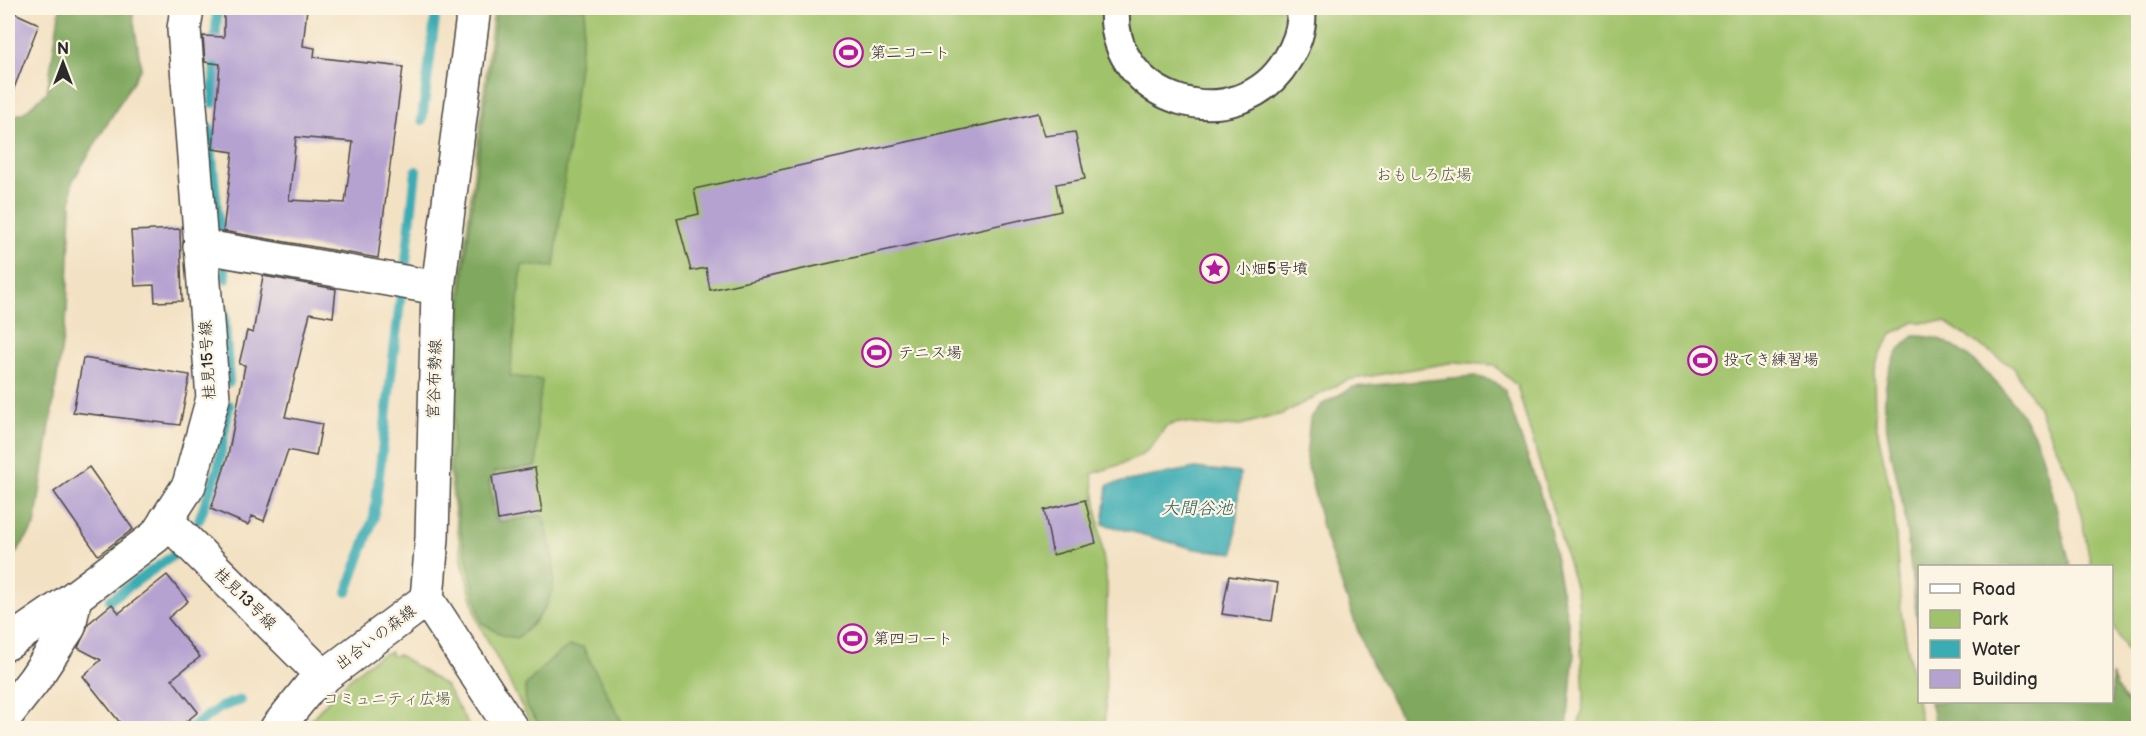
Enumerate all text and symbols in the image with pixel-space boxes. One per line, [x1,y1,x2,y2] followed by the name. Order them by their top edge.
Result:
[33,33,93,93] north arrow
[833,37,865,69] sports icon: 第二コート
[57,40,69,59] text: N
[870,44,950,63] place label: 第二コート
[1376,166,1472,185] park label: おもしろ広場
[1198,253,1230,285] place icon: 小畑5号墳
[1235,260,1308,279] place label: 小畑5号墳
[196,320,220,400] street label: 桂見15号線
[861,337,893,369] sports icon: テニス場
[424,339,446,419] street label: 宮谷布勢線
[898,344,962,363] place label: テニス場
[1686,344,1718,376] sports icon: 投てき練習場
[1723,351,1819,370] place label: 投てき練習場
[1161,498,1234,519] water label: 大間谷池
[210,564,280,634] street label: 桂見13号線
[1918,565,2113,703] legend
[1972,579,2016,600] text: Road
[332,602,420,674] street label: 出合いの森線
[1972,609,2008,630] text: Park
[836,623,868,655] sports icon: 第四コート
[873,630,953,649] place label: 第四コート
[1972,639,2020,660] text: Water
[1972,669,2038,690] text: Building
[323,690,451,709] park label: コミュニティ広場

